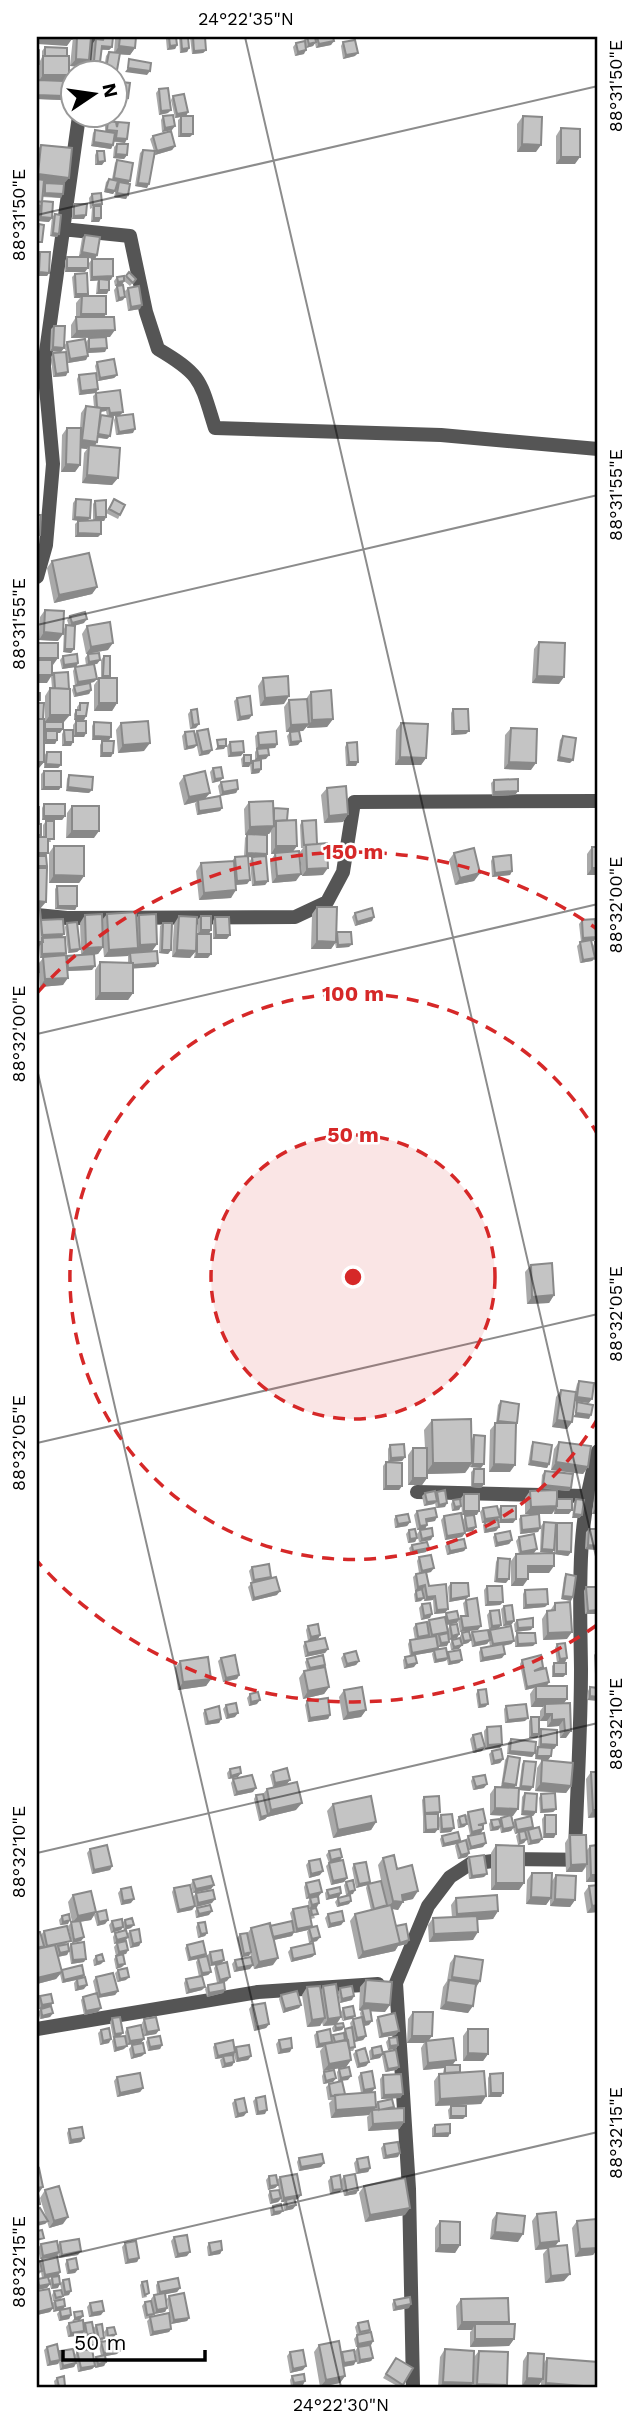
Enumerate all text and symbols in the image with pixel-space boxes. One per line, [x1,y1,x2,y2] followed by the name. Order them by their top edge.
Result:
[198,8,294,29] text: 24°22'35"N
[605,40,626,132] text: 88°31'50"E
[60,60,130,130] north arrow
[97,81,123,100] text: N
[8,169,29,261] text: 88°31'50"E
[605,449,626,541] text: 88°31'55"E
[8,578,29,670] text: 88°31'55"E
[323,839,383,864] text: 150 m
[605,857,626,953] text: 88°32'00"E
[322,981,384,1006] text: 100 m
[8,986,29,1082] text: 88°32'00"E
[327,1122,379,1147] text: 50 m
[341,1265,365,1289] centre of rings
[605,1266,626,1362] text: 88°32'05"E
[8,1395,29,1491] text: 88°32'05"E
[605,1678,626,1770] text: 88°32'10"E
[8,1806,29,1898] text: 88°32'10"E
[605,2087,626,2179] text: 88°32'15"E
[8,2216,29,2308] text: 88°32'15"E
[63,2319,205,2363] scale bar
[74,2330,126,2355] text: 50 m
[293,2394,389,2415] text: 24°22'30"N

